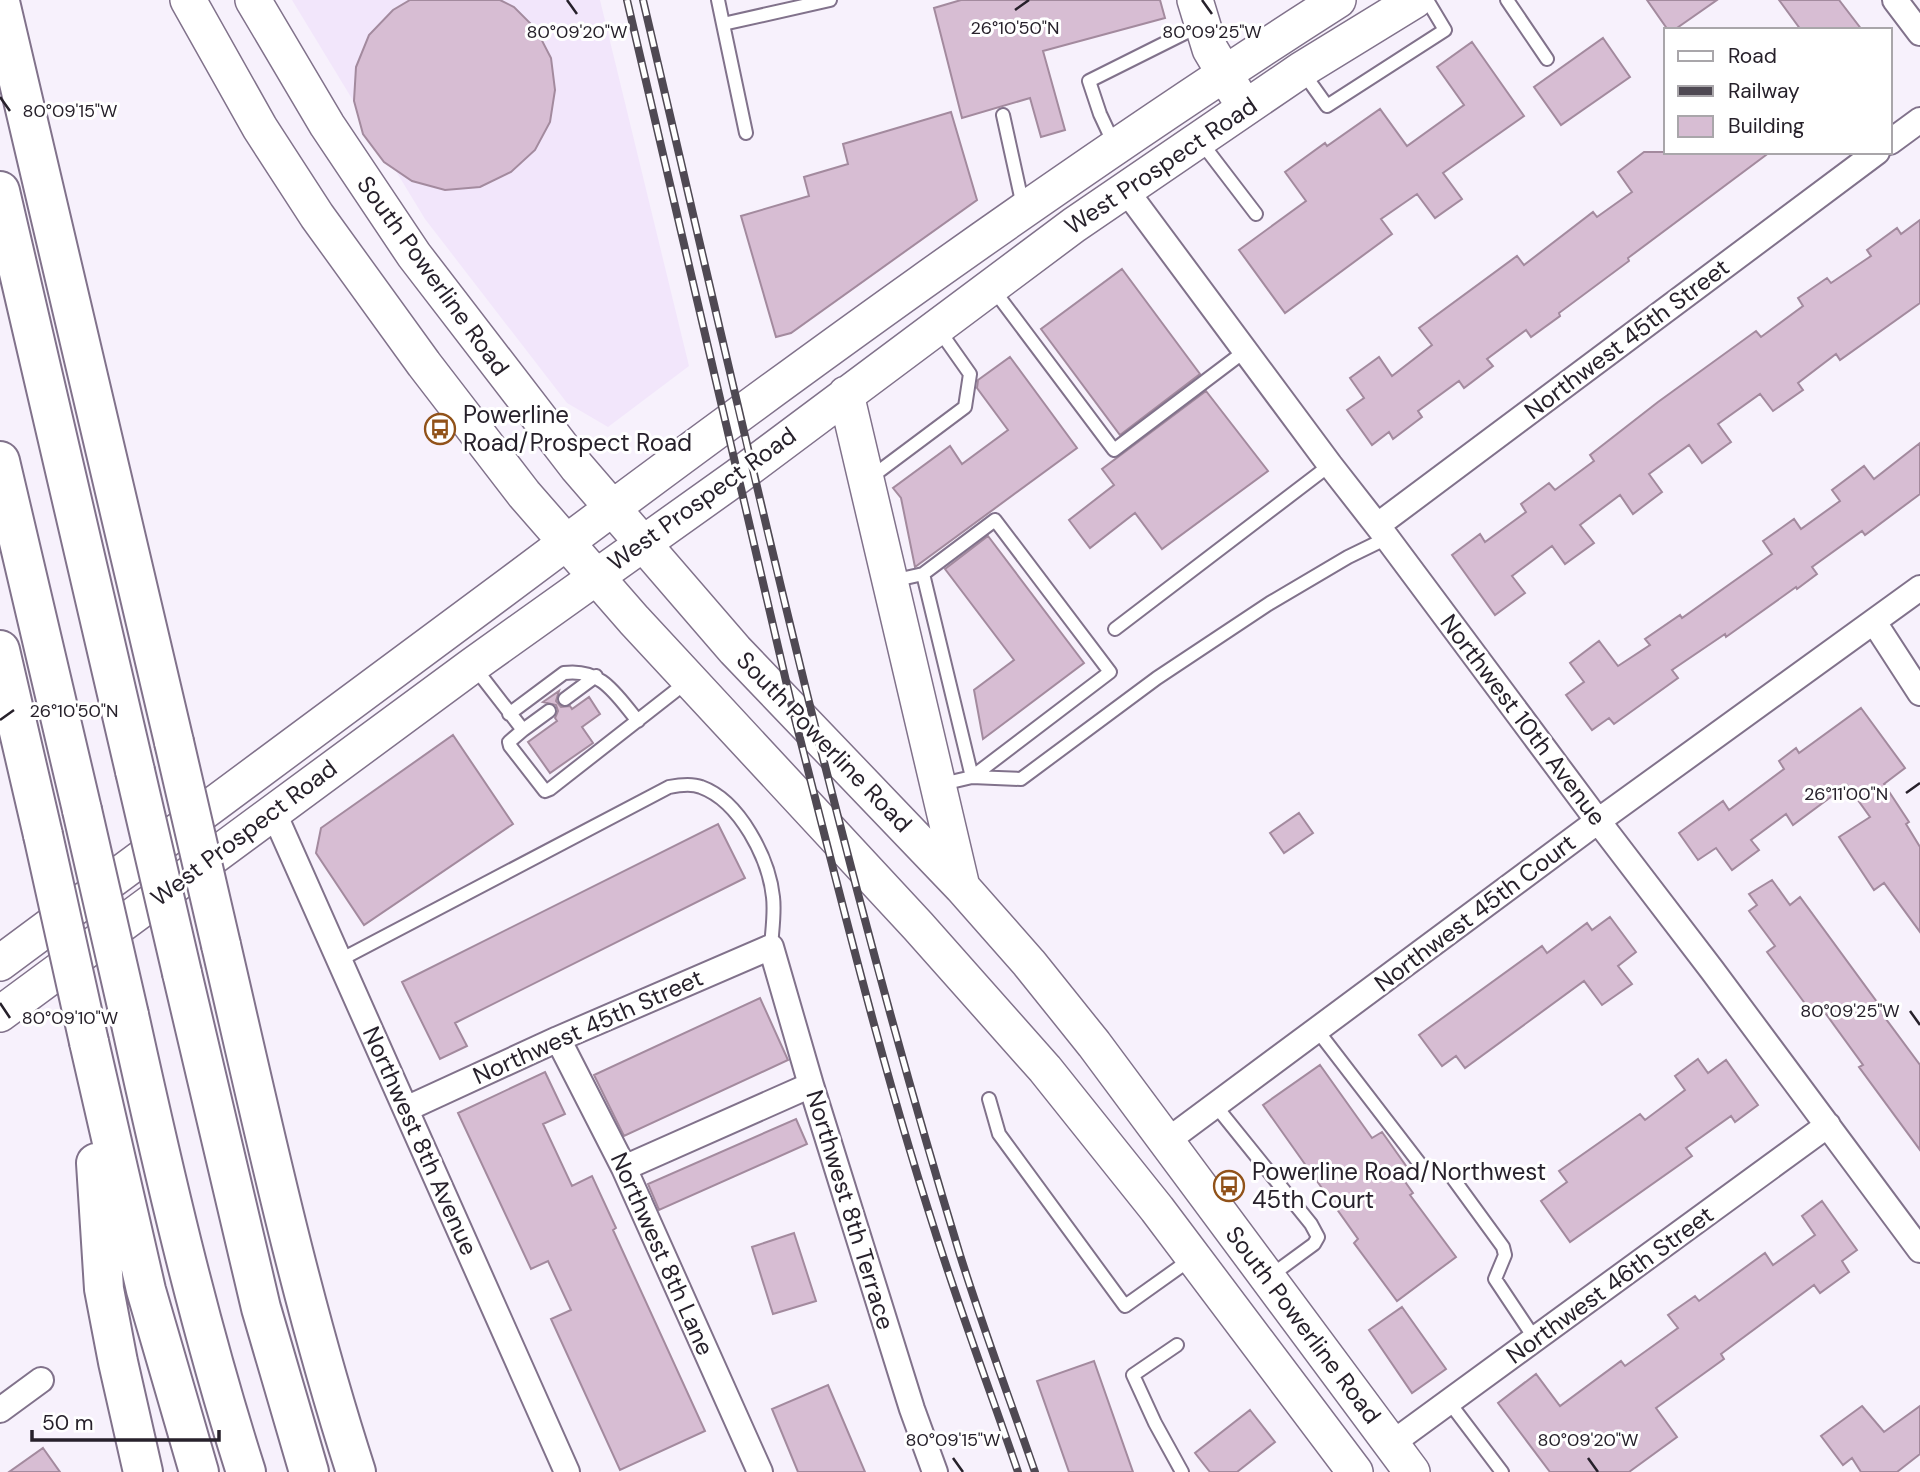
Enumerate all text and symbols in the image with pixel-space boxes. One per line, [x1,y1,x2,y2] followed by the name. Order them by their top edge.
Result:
[970,16,1060,40] text: 26°10'50"N
[526,20,628,44] text: 80°09'20"W
[1162,20,1262,44] text: 80°09'25"W
[1664,28,1892,154] legend
[1728,42,1777,70] text: Road
[1728,77,1800,105] text: Railway
[1059,90,1263,241] street label: West Prospect Road
[23,99,117,123] text: 80°09'15"W
[1728,112,1805,140] text: Building
[350,170,516,382] street label: South Powerline Road
[1518,251,1735,426] street label: Northwest 45th Street
[463,399,692,458] place label: Powerline Road/Prospect Road
[423,412,457,446] bus stop icon: Powerline Road/Prospect Road
[601,420,802,577] street label: West Prospect Road
[1434,608,1613,832] street label: Northwest 10th Avenue
[730,645,919,839] street label: South Powerline Road
[29,699,119,723] text: 26°10'50"N
[144,752,343,913] street label: West Prospect Road
[1804,782,1888,806] text: 26°11'00"N
[1368,827,1581,998] street label: Northwest 45th Court
[468,962,708,1091] street label: Northwest 45th Street
[1800,999,1900,1023] text: 80°09'25"W
[22,1006,118,1030] text: 80°09'10"W
[356,1021,485,1260] street label: Northwest 8th Avenue
[799,1086,902,1333] street label: Northwest 8th Terrace
[604,1147,721,1360] street label: Northwest 8th Lane
[1252,1156,1546,1215] place label: Powerline Road/Northwest 45th Court
[1212,1169,1246,1203] bus stop icon: Powerline Road/Northwest 45th Court
[1500,1199,1720,1370] street label: Northwest 46th Street
[1219,1220,1388,1430] street label: South Powerline Road
[32,1398,219,1442] scale bar
[42,1409,93,1437] text: 50 m
[906,1428,1000,1452] text: 80°09'15"W
[1537,1428,1639,1452] text: 80°09'20"W

